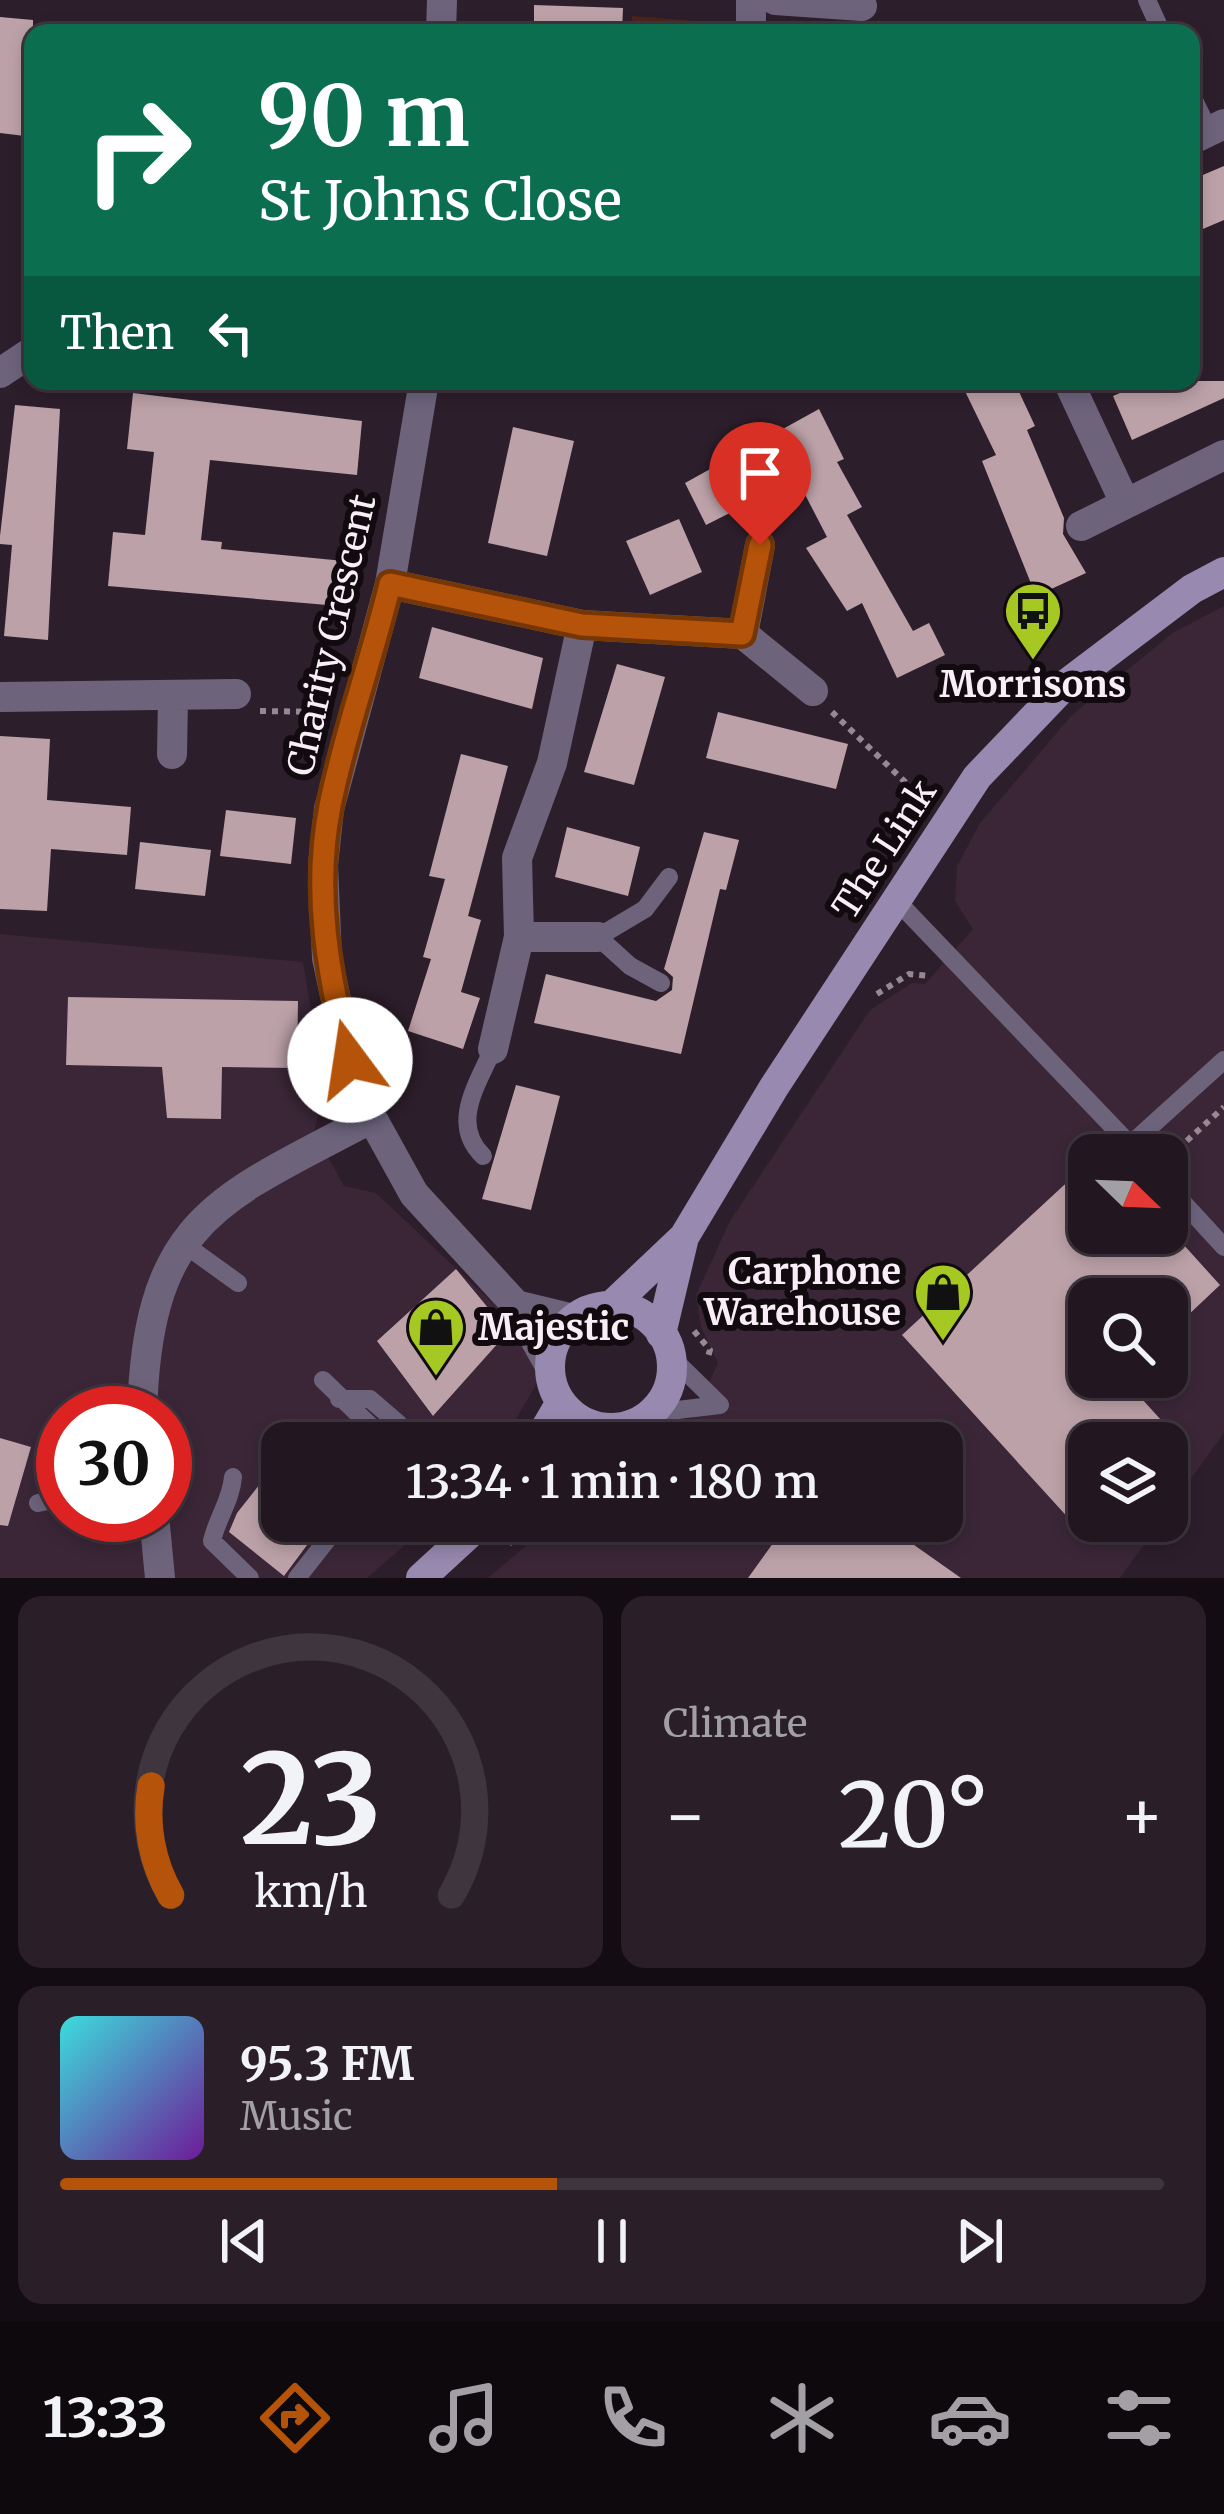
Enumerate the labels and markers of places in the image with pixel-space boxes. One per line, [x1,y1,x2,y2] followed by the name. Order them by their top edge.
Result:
[709,422,811,545] pin
[1002,580,1064,662] bus stop icon: Morrisons
[940,662,1126,707] place label: Morrisons
[703,1249,901,1335] place label: Carphone Warehouse
[912,1261,974,1343] shop icon: Carphone Warehouse
[405,1296,467,1378] shop icon: Majestic
[478,1305,629,1350] place label: Majestic

